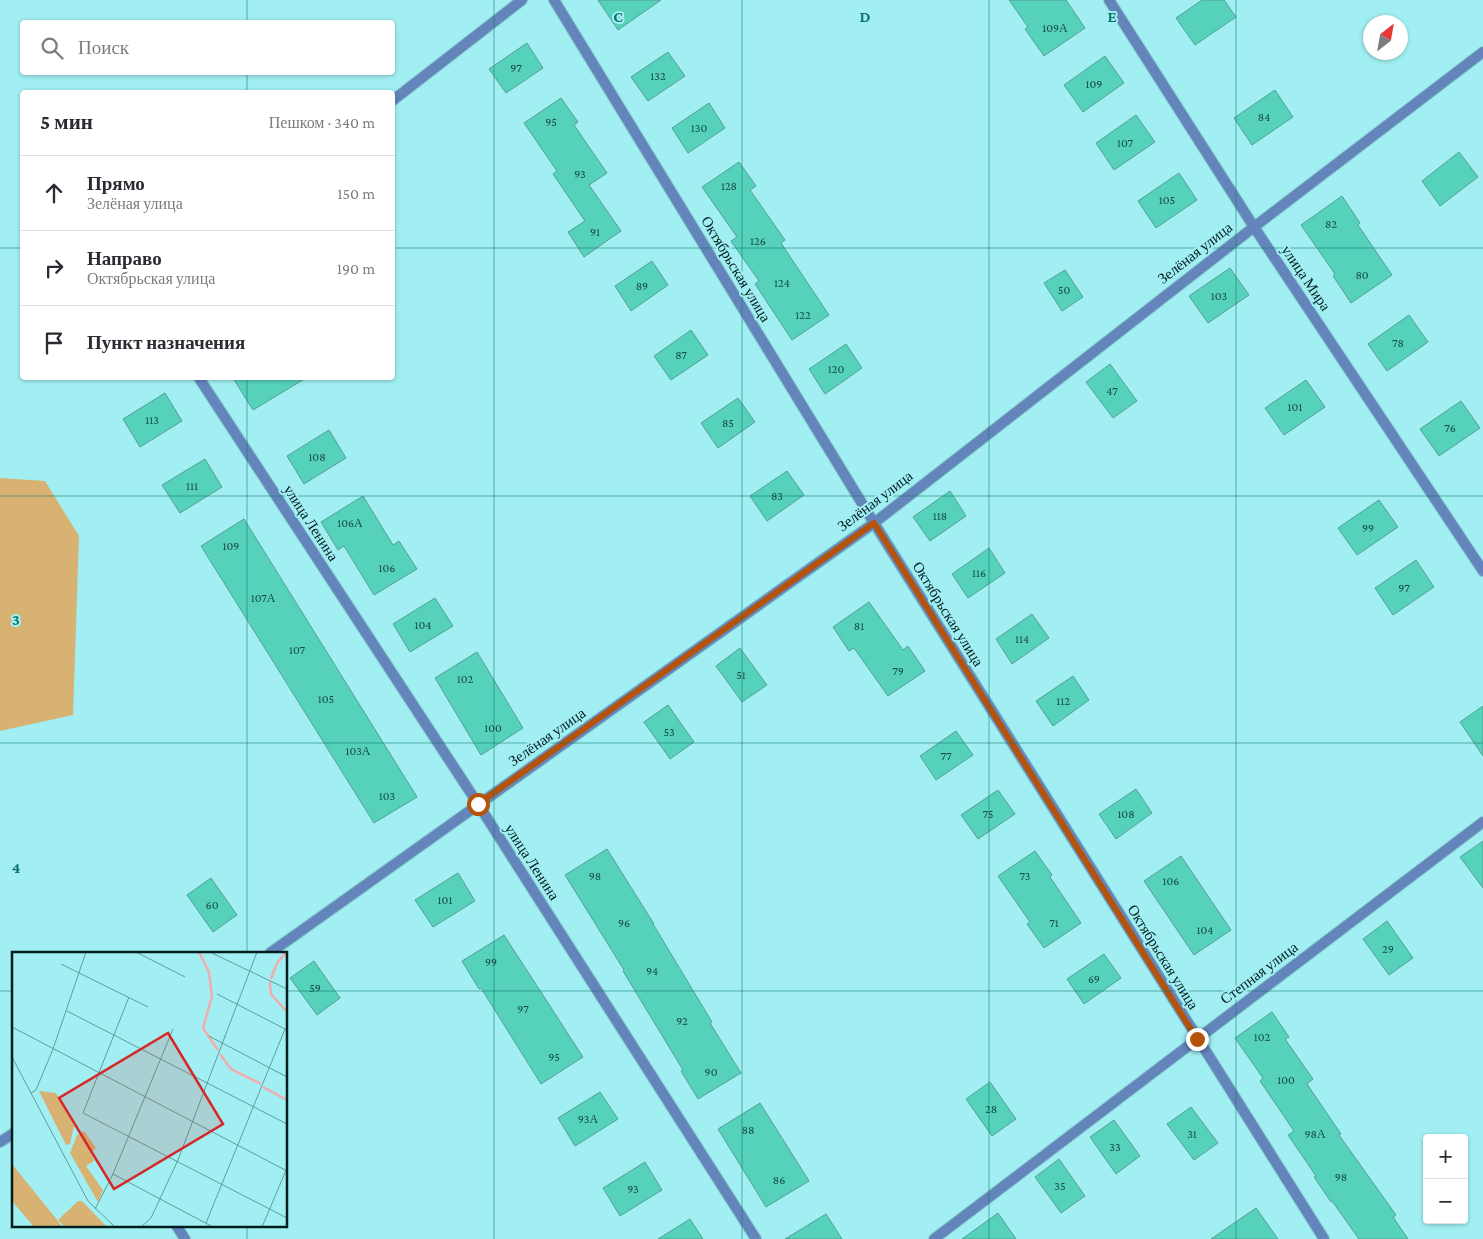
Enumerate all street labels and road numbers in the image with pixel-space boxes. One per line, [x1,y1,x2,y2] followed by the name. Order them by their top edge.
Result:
[698,213,774,325] street label: Октябрьская улица
[1155,219,1236,287] street label: Зелёная улица
[1278,242,1334,314] street label: улица Мира
[834,467,916,534] street label: Зелёная улица
[281,482,342,564] street label: улица Ленина
[909,559,987,670] street label: Октябрьская улица
[506,705,589,769] street label: Зелёная улица
[502,821,563,903] street label: улица Ленина
[1124,902,1202,1013] street label: Октябрьская улица
[1217,939,1301,1007] street label: Степная улица

